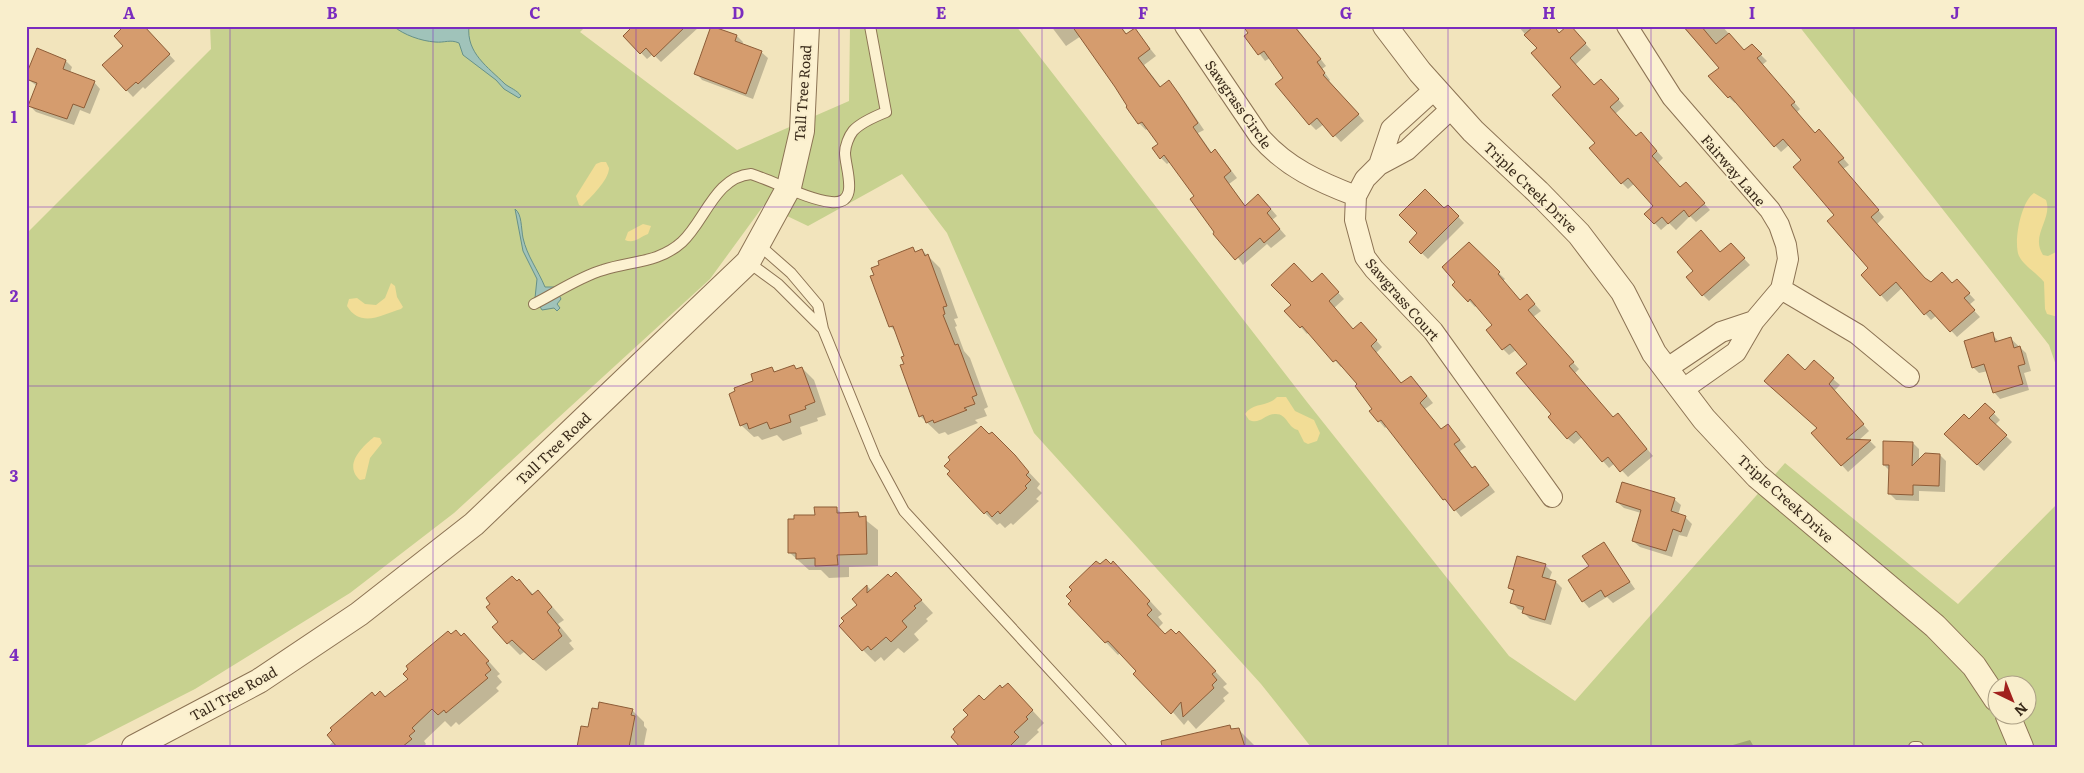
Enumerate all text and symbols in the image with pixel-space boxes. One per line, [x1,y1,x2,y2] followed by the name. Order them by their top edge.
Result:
[123,0,135,24] text: A
[326,0,338,24] text: B
[529,0,541,24] text: C
[732,0,744,24] text: D
[936,0,947,24] text: E
[1138,0,1148,24] text: F
[1340,0,1352,24] text: G
[1542,0,1556,24] text: H
[1749,0,1755,24] text: I
[1950,0,1960,24] text: J
[789,44,815,142] street label: Tall Tree Road
[1201,56,1277,152] street label: Sawgrass Circle
[11,104,18,128] text: 1
[1697,130,1771,210] street label: Fairway Lane
[1480,137,1582,237] street label: Triple Creek Drive
[1361,253,1445,345] street label: Sawgrass Court
[10,283,19,307] text: 2
[511,407,595,489] street label: Tall Tree Road
[1734,449,1838,547] street label: Triple Creek Drive
[10,463,19,487] text: 3
[9,642,19,666] text: 4
[186,661,281,725] street label: Tall Tree Road
[1986,676,2036,726] north arrow
[2010,699,2033,722] text: N

